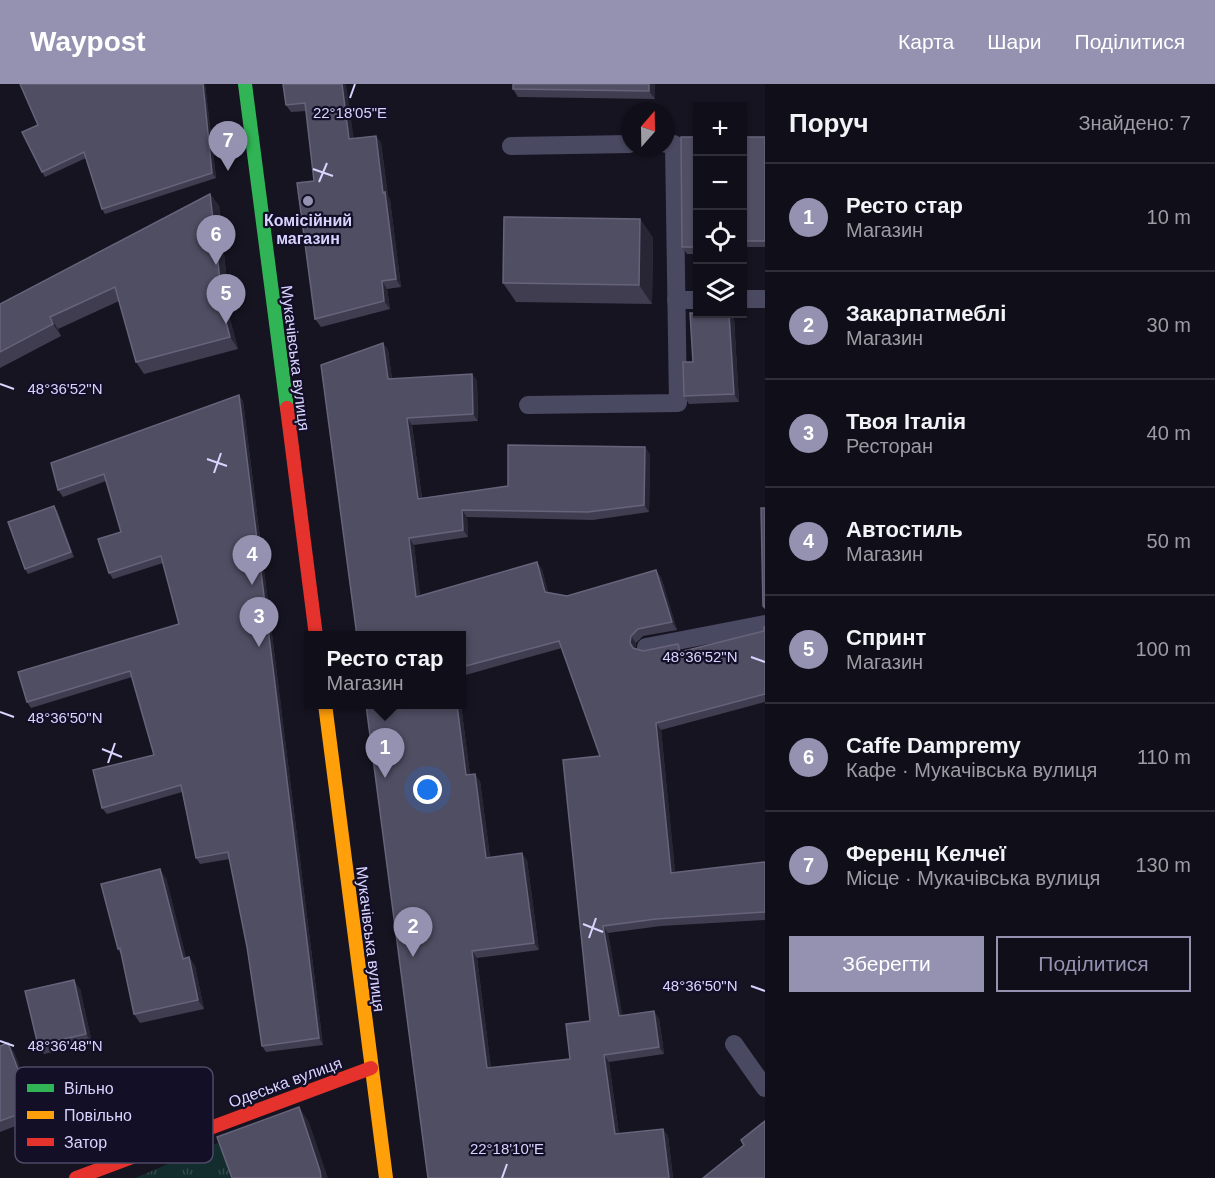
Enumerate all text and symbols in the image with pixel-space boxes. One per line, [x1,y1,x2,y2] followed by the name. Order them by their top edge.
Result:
[30,26,146,57] text: Waypost
[898,30,954,53] text: Карта
[987,30,1042,53] text: Шари
[1075,30,1185,53] text: Поділитися
[621,102,675,156] north arrow
[693,102,747,318] map controls
[693,102,747,156] button: +
[313,104,387,121] text: 22°18'05"E
[789,108,869,138] text: Поруч
[1078,112,1191,134] text: Знайдено: 7
[208,122,248,171] pin: 7
[693,156,747,210] button: −
[846,193,963,218] text: Ресто стар
[301,194,315,208] marker: Комісійний магазин
[803,206,814,228] text: 1
[1147,206,1191,228] text: 10 m
[693,210,747,264] button: locate
[264,212,352,247] place label: Комісійний магазин
[196,216,236,265] pin: 6
[846,219,923,241] text: Магазин
[693,264,747,318] button: layers
[206,274,246,324] pin: 5
[278,284,313,432] street label: Мукачівська вулиця
[846,301,1006,326] text: Закарпатмеблі
[803,314,814,336] text: 2
[1147,314,1191,336] text: 30 m
[846,327,923,349] text: Магазин
[27,380,103,397] text: 48°36'52"N
[846,409,966,434] text: Твоя Італія
[803,422,814,444] text: 3
[1147,422,1191,444] text: 40 m
[846,435,933,457] text: Ресторан
[846,517,963,542] text: Автостиль
[803,530,814,552] text: 4
[1147,530,1191,552] text: 50 m
[232,536,272,585] pin: 4
[846,543,923,565] text: Магазин
[240,598,278,647] pin: 3
[846,625,926,650] text: Спринт
[304,631,466,709] popup
[803,638,814,660] text: 5
[1135,638,1191,660] text: 100 m
[326,646,444,671] text: Ресто стар
[662,648,738,665] text: 48°36'52"N
[846,651,923,673] text: Магазин
[326,672,404,694] text: Магазин
[27,709,103,726] text: 48°36'50"N
[366,728,404,778] pin: 1
[846,733,1021,758] text: Caffe Dampremy
[803,746,814,768] text: 6
[1137,746,1191,768] text: 110 m
[846,759,1097,781] text: Кафе · Мукачівська вулиця
[413,775,442,804] your location
[846,841,1006,866] text: Ференц Келчеї
[803,854,814,876] text: 7
[1135,854,1191,876] text: 130 m
[353,865,388,1013] street label: Мукачівська вулиця
[846,867,1100,889] text: Місце · Мукачівська вулиця
[394,908,432,957] pin: 2
[789,936,984,992] button: Зберегти
[996,936,1191,992] button: Поділитися
[662,977,738,994] text: 48°36'50"N
[27,1037,103,1054] text: 48°36'48"N
[226,1054,344,1111] street label: Одеська вулиця
[15,1067,213,1163] legend
[64,1080,114,1097] text: Вільно
[64,1107,132,1124] text: Повільно
[64,1134,107,1151] text: Затор
[470,1140,544,1157] text: 22°18'10"E

